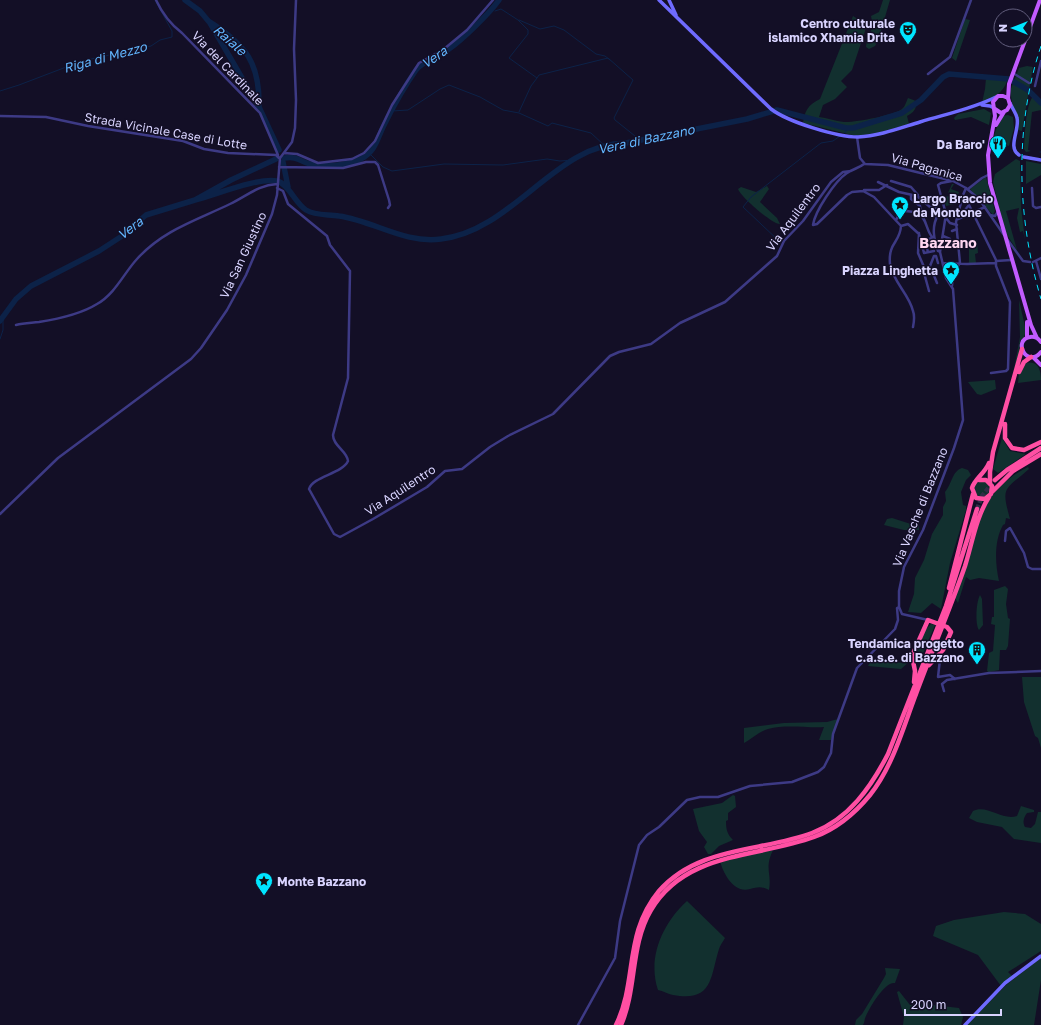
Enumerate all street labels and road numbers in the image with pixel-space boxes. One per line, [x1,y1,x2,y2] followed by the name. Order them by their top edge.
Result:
[189,28,267,108] street label: Via del Cardinale
[84,109,248,153] street label: Strada Vicinale Case di Lotte
[890,150,964,184] street label: Via Paganica
[763,180,823,254] street label: Via Aquilentro
[216,209,270,301] street label: Via San Giustino
[889,445,951,569] street label: Via Vasche di Bazzano
[362,462,438,518] street label: Via Aquilentro

